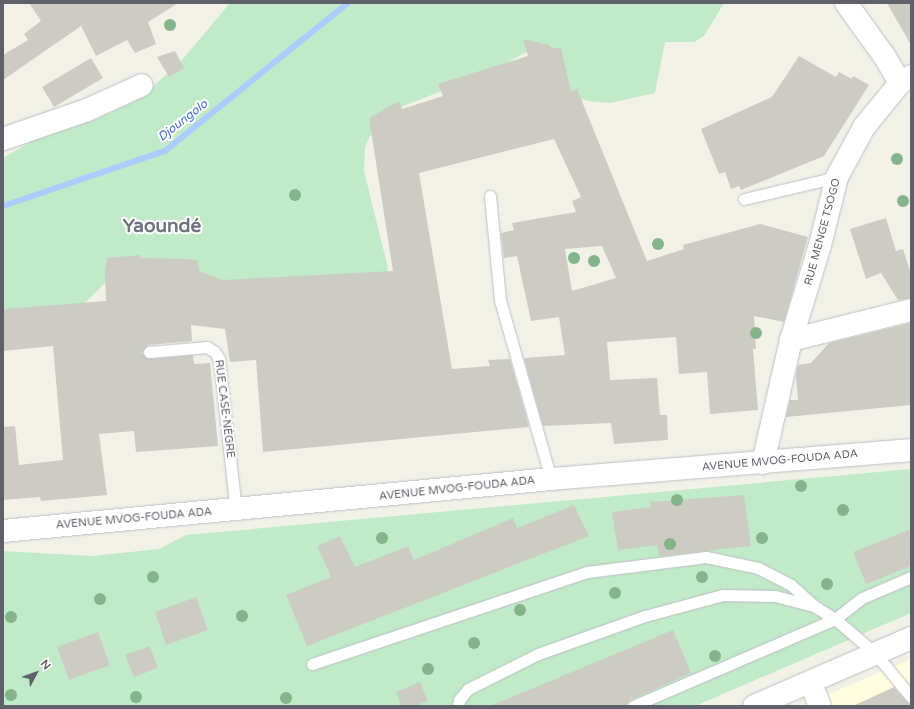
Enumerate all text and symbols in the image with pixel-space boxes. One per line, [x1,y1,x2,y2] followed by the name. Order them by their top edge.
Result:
[155,97,211,145] water label: Djoungolo
[802,177,844,287] street label: RUE MENGE TSOGO
[123,216,201,238] district label: Yaoundé
[211,359,237,459] street label: RUE CASE-NÈGRE
[701,448,859,474] street label: AVENUE MVOG-FOUDA ADA
[378,474,536,504] street label: AVENUE MVOG-FOUDA ADA
[55,506,213,532] street label: AVENUE MVOG-FOUDA ADA
[16,653,56,693] north arrow
[38,657,53,672] text: N

